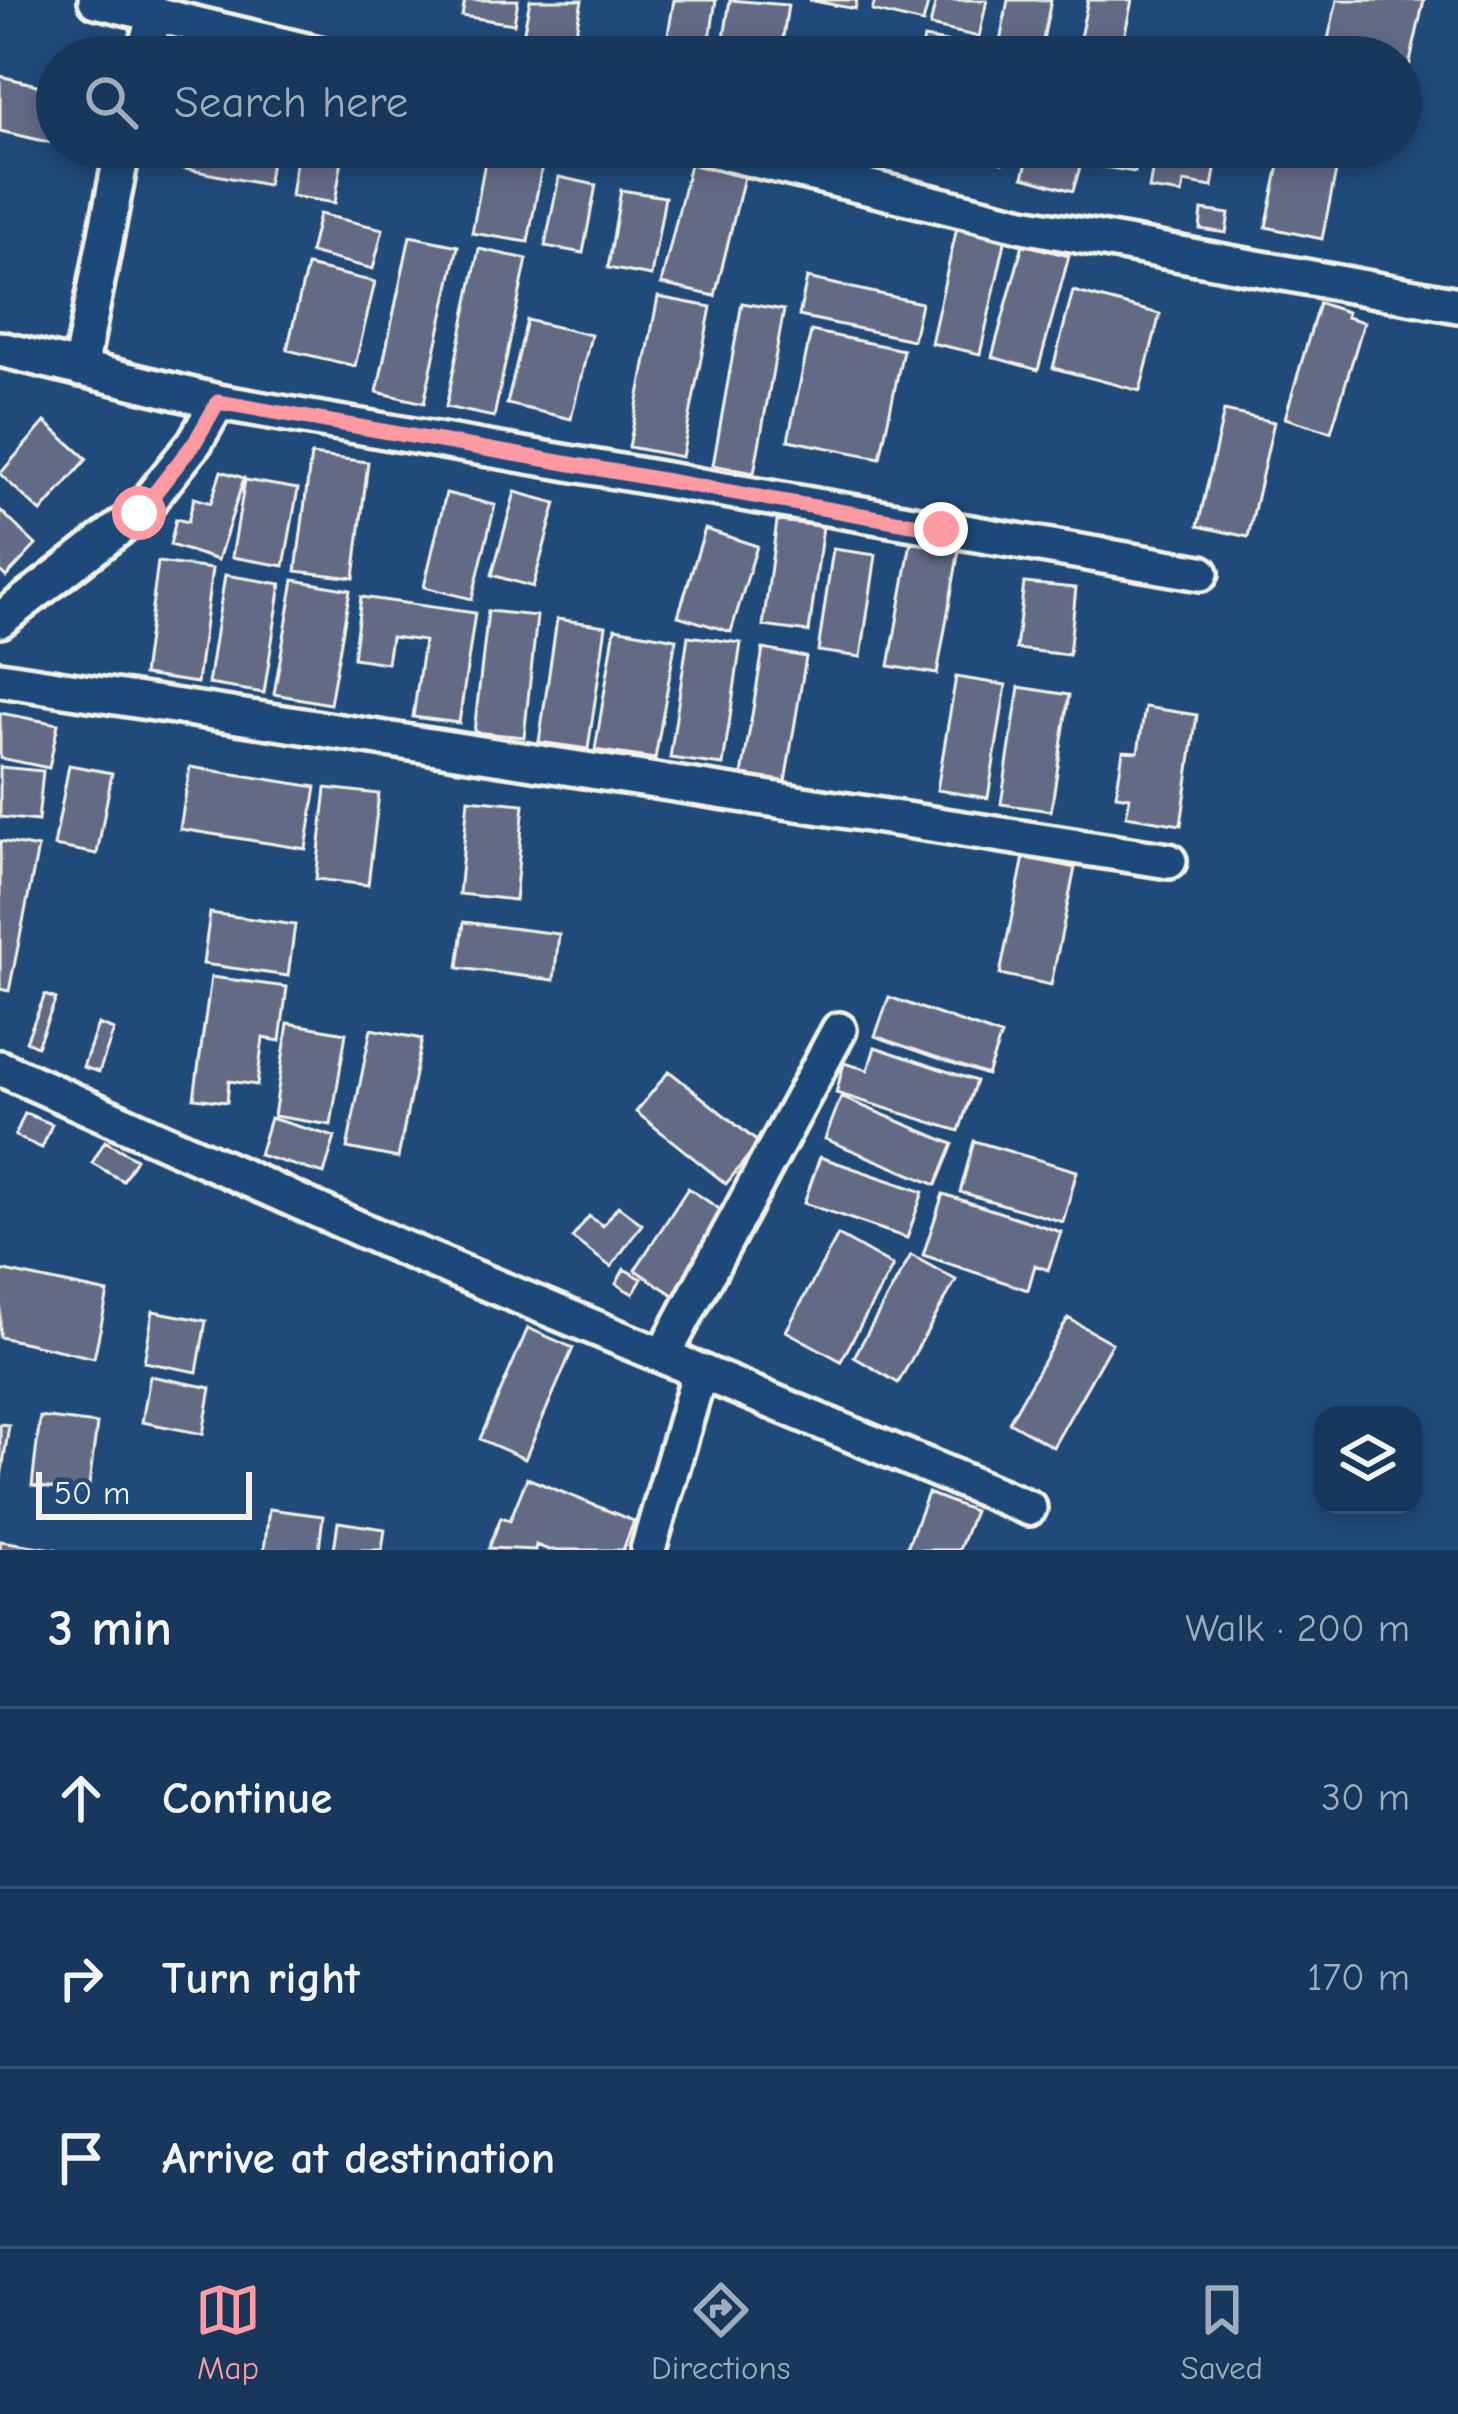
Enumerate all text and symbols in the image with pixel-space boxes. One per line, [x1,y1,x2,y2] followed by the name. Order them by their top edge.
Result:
[36,36,1422,168] search box
[78,69,144,135] icon: search
[174,76,408,128] text: Search here
[112,486,166,540] route start
[914,502,968,556] route end
[1314,1406,1422,1514] map controls
[1314,1406,1422,1514] button: layers
[36,1466,252,1519] scale bar
[54,1474,130,1512] text: 50 m
[48,1599,172,1658] text: 3 min
[1185,1606,1410,1651] text: Walk · 200 m
[48,1765,114,1831] icon: ahead
[162,1772,332,1824] text: Continue
[1321,1775,1410,1820] text: 30 m
[48,1945,114,2011] icon: right
[162,1952,360,2004] text: Turn right
[1307,1955,1410,2000] text: 170 m
[48,2125,114,2191] icon: arrive
[162,2132,555,2184] text: Arrive at destination
[195,2277,261,2387] tab: Map
[651,2277,791,2387] tab: Directions
[1181,2277,1263,2387] tab: Saved

